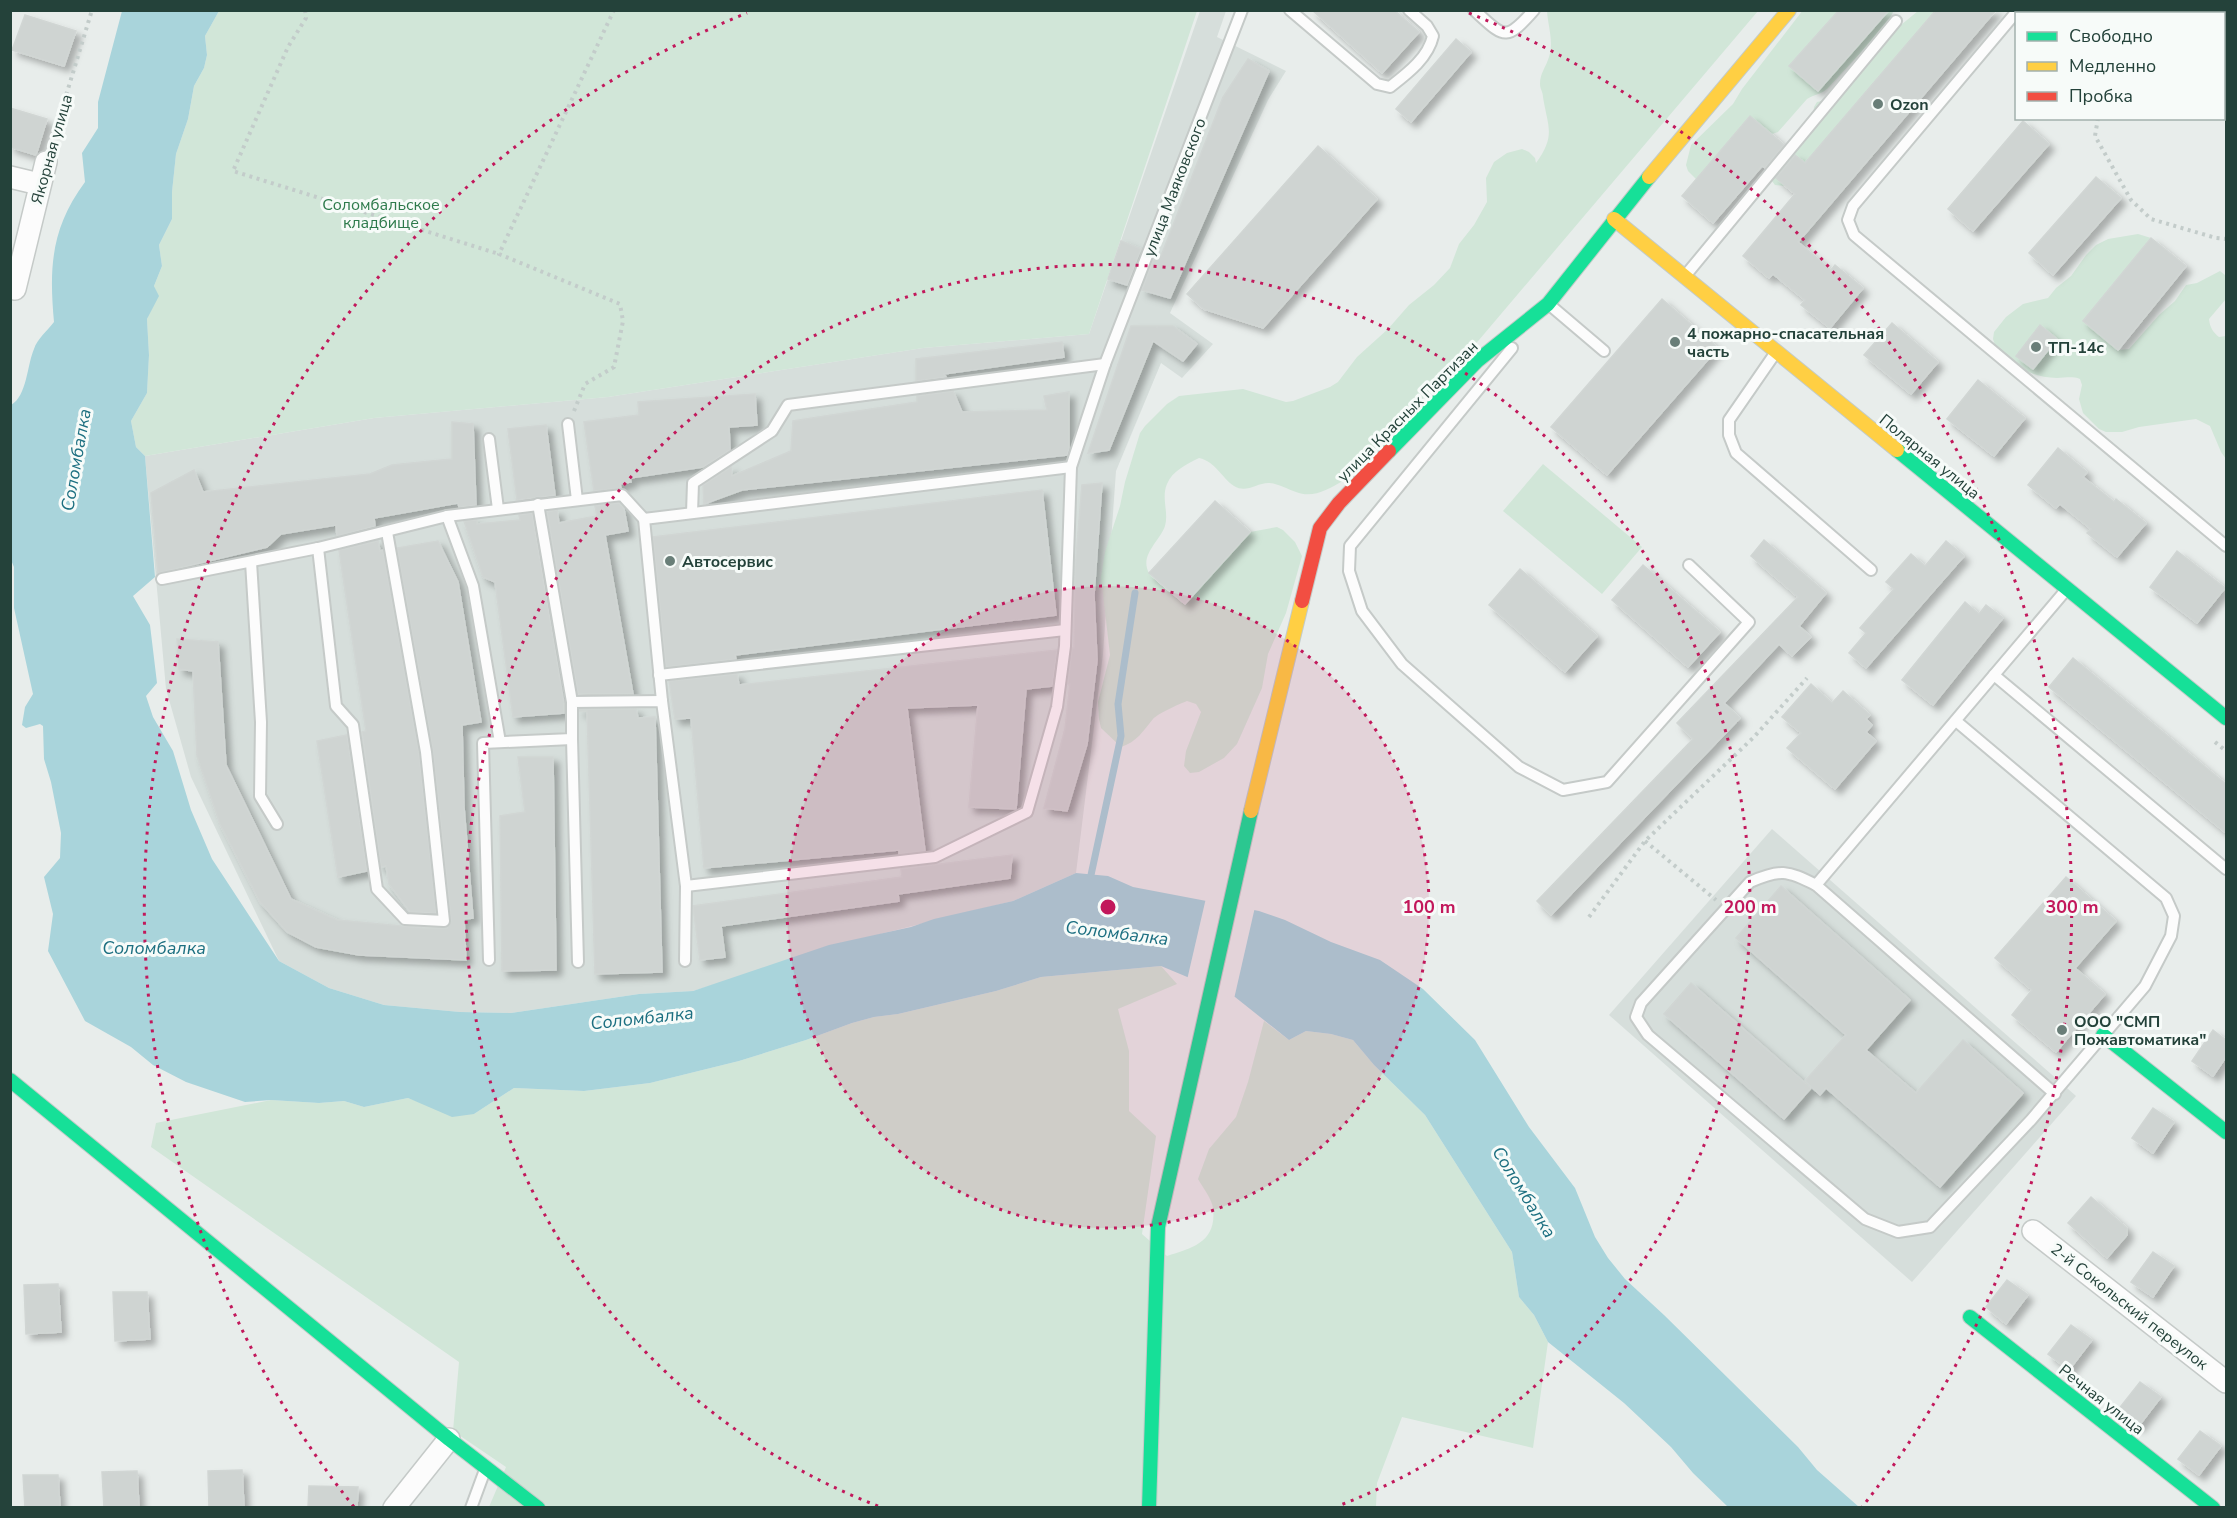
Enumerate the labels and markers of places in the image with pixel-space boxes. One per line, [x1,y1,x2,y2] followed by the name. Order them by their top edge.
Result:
[1890,94,1929,116] place label: Ozon
[1871,97,1885,111] marker: Ozon
[1687,323,1884,363] place label: 4 пожарно-спасательная часть
[1668,335,1682,349] marker: 4 пожарно-спасательная часть
[2048,337,2104,359] place label: ТП-14с
[2029,340,2043,354] marker: ТП-14с
[682,551,773,573] place label: Автосервис
[663,554,677,568] marker: Автосервис
[1098,897,1118,917] centre of rings
[2074,1011,2206,1051] place label: ООО "СМП Пожавтоматика"
[2055,1023,2069,1037] marker: ООО "СМП Пожавтоматика"

